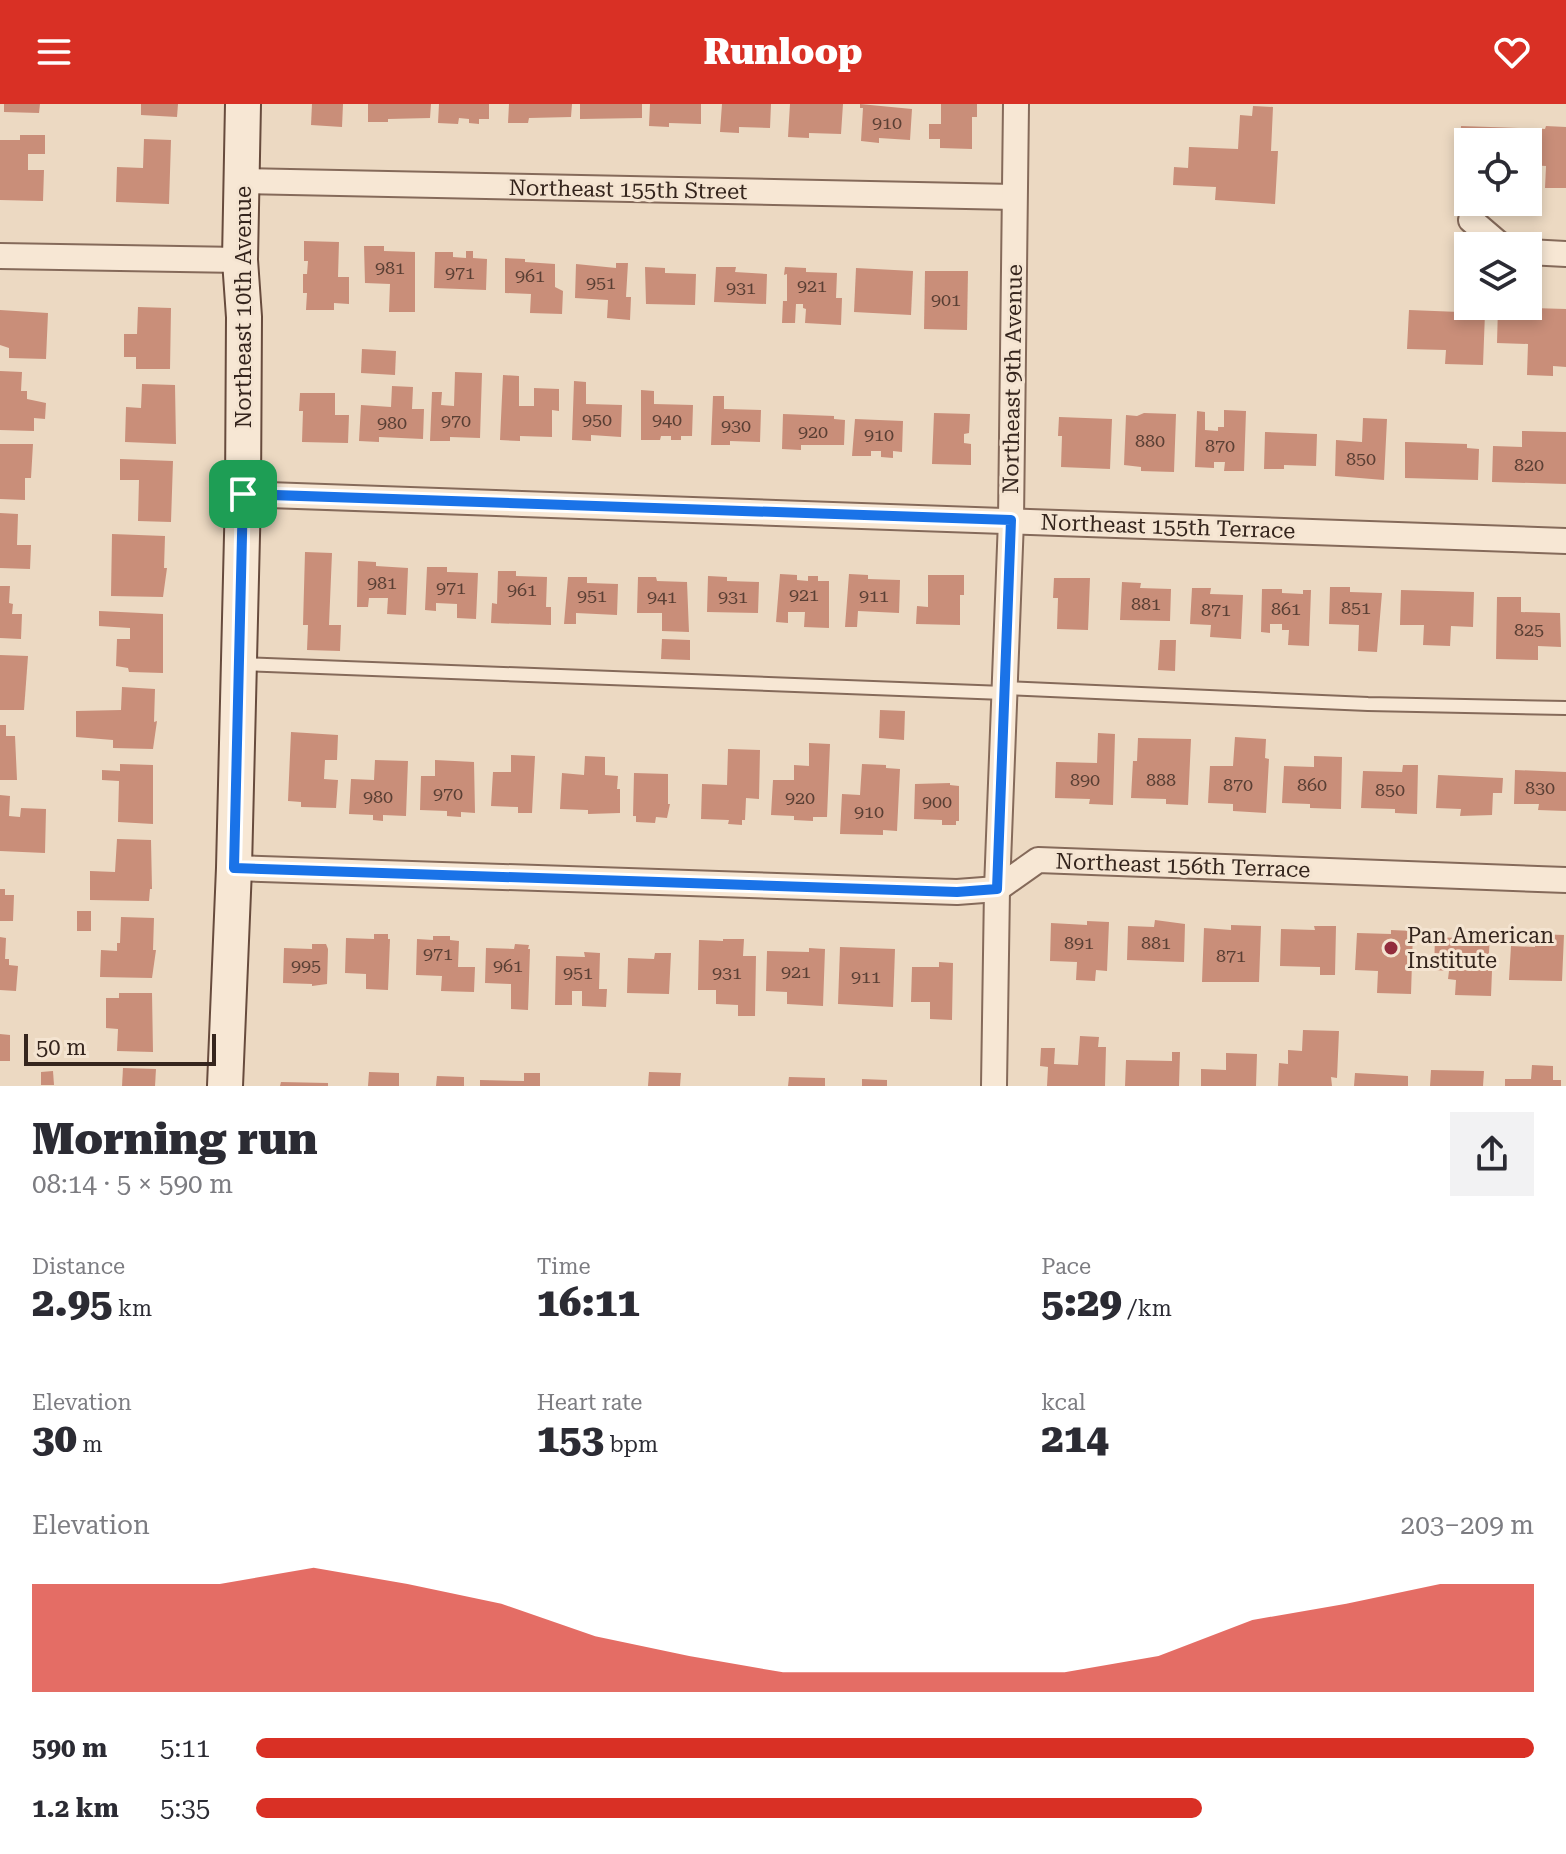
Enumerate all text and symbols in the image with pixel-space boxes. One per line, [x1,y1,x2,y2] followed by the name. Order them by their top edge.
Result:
[32,30,76,74] icon: menu
[1490,30,1534,74] icon: heart
[703,31,863,73] text: Runloop
[872,112,902,133] house number: 910
[1454,128,1542,320] map controls
[1454,128,1542,216] button: locate
[508,175,748,204] street label: Northeast 155th Street
[231,186,256,428] street label: Northeast 10th Avenue
[1454,232,1542,320] button: layers
[375,257,405,278] house number: 981
[445,262,475,283] house number: 971
[998,264,1027,494] street label: Northeast 9th Avenue
[515,265,545,286] house number: 961
[586,272,616,293] house number: 951
[797,275,827,296] house number: 921
[726,277,756,298] house number: 931
[931,289,961,310] house number: 901
[582,409,612,430] house number: 950
[652,409,682,430] house number: 940
[441,410,471,431] house number: 970
[377,412,407,433] house number: 980
[721,415,751,436] house number: 930
[798,421,828,442] house number: 920
[864,424,894,445] house number: 910
[1135,430,1165,451] house number: 880
[1205,435,1235,456] house number: 870
[1346,448,1376,469] house number: 850
[1514,454,1544,475] house number: 820
[209,460,277,528] pin
[221,472,265,516] icon: arrive
[1040,510,1296,543] street label: Northeast 155th Terrace
[367,572,397,593] house number: 981
[436,577,466,598] house number: 971
[507,579,537,600] house number: 961
[789,584,819,605] house number: 921
[577,585,607,606] house number: 951
[859,585,889,606] house number: 911
[647,586,677,607] house number: 941
[718,586,748,607] house number: 931
[1131,593,1161,614] house number: 881
[1341,597,1371,618] house number: 851
[1271,598,1301,619] house number: 861
[1201,599,1231,620] house number: 871
[1514,619,1544,640] house number: 825
[1070,769,1100,790] house number: 890
[1146,769,1176,790] house number: 888
[1223,774,1253,795] house number: 870
[1297,774,1327,795] house number: 860
[1525,777,1555,798] house number: 830
[1375,779,1405,800] house number: 850
[433,783,463,804] house number: 970
[363,786,393,807] house number: 980
[785,787,815,808] house number: 920
[922,791,952,812] house number: 900
[854,801,884,822] house number: 910
[1055,849,1311,882] street label: Northeast 156th Terrace
[1407,923,1554,973] place label: Pan American Institute
[1064,932,1094,953] house number: 891
[1141,932,1171,953] house number: 881
[1382,939,1400,957] marker: Pan American Institute
[423,943,453,964] house number: 971
[1216,945,1246,966] house number: 871
[291,955,321,976] house number: 995
[493,955,523,976] house number: 961
[781,961,811,982] house number: 921
[563,962,593,983] house number: 951
[712,962,742,983] house number: 931
[851,966,881,987] house number: 911
[24,1030,216,1066] scale bar
[36,1035,86,1060] text: 50 m
[1450,1112,1534,1196] button: share
[32,1113,318,1165] text: Morning run
[32,1169,233,1199] text: 08:14 · 5 × 590 m
[32,1254,125,1279] text: Distance
[537,1254,591,1279] text: Time
[1041,1254,1091,1279] text: Pace
[32,1279,113,1326] text: 2.95
[537,1279,640,1326] text: 16:11
[1041,1279,1122,1326] text: 5:29
[113,1296,152,1321] text: km
[1122,1296,1172,1321] text: /km
[32,1390,132,1415] text: Elevation
[537,1390,642,1415] text: Heart rate
[1041,1390,1086,1415] text: kcal
[32,1415,77,1462] text: 30
[537,1415,604,1462] text: 153
[1041,1415,1109,1462] text: 214
[77,1432,102,1457] text: m
[604,1432,658,1457] text: bpm
[32,1510,150,1540] text: Elevation
[1401,1510,1534,1540] text: 203–209 m
[32,1733,107,1763] text: 590 m
[160,1733,210,1763] text: 5:11
[32,1793,119,1823] text: 1.2 km
[160,1793,210,1823] text: 5:35

